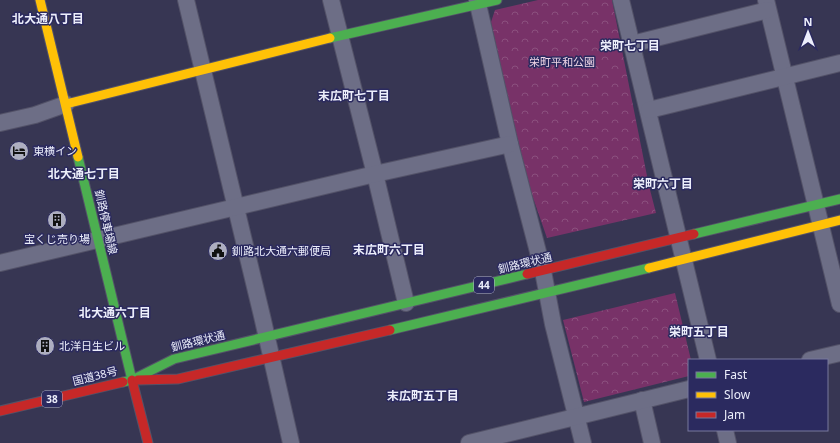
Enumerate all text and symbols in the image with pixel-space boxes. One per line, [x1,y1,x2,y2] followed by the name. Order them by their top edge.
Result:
[12,10,84,27] district label: 北大通八丁目
[788,12,828,52] north arrow
[804,14,812,29] text: N
[600,37,660,54] district label: 栄町七丁目
[529,54,595,69] park label: 栄町平和公園
[318,87,390,104] district label: 末広町七丁目
[8,140,30,162] hotel icon: 東横イン
[33,143,77,158] place label: 東横イン
[48,165,120,182] district label: 北大通七丁目
[633,175,693,192] district label: 栄町六丁目
[92,188,121,256] street label: 釧路停車場線
[46,209,68,231] building icon: 宝くじ売り場
[24,231,90,246] place label: 宝くじ売り場
[207,240,229,262] public building icon: 釧路北大通六郵便局
[353,241,425,258] district label: 末広町六丁目
[232,243,331,258] place label: 釧路北大通六郵便局
[496,249,553,276] street label: 釧路環状通
[474,277,494,293] road number: 44
[79,304,151,321] district label: 北大通六丁目
[669,323,729,340] district label: 栄町五丁目
[169,327,226,354] street label: 釧路環状通
[34,335,56,357] building icon: 北洋日生ビル
[59,338,125,353] place label: 北洋日生ビル
[688,359,828,431] legend
[71,363,119,388] street label: 国道38号
[724,366,748,383] text: Fast
[724,386,751,403] text: Slow
[387,387,459,404] district label: 末広町五丁目
[42,391,62,407] road number: 38
[723,406,745,423] text: Jam

